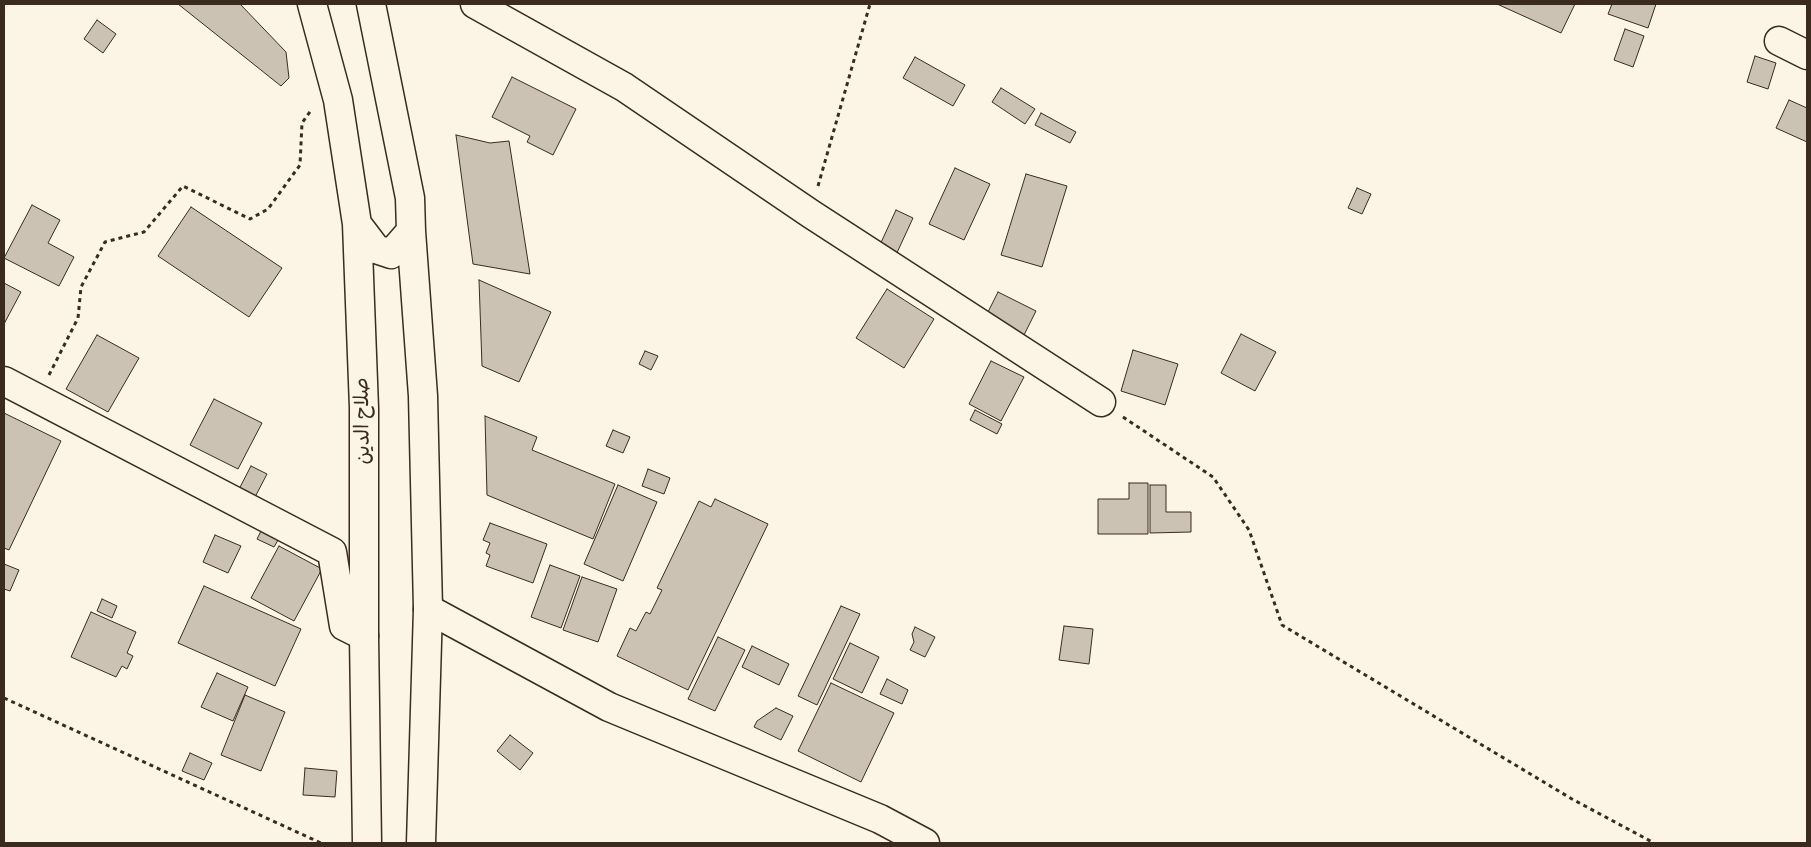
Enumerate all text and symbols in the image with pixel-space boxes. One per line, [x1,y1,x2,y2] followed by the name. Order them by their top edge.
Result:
[350,377,376,465] street label: صلاح الدين

